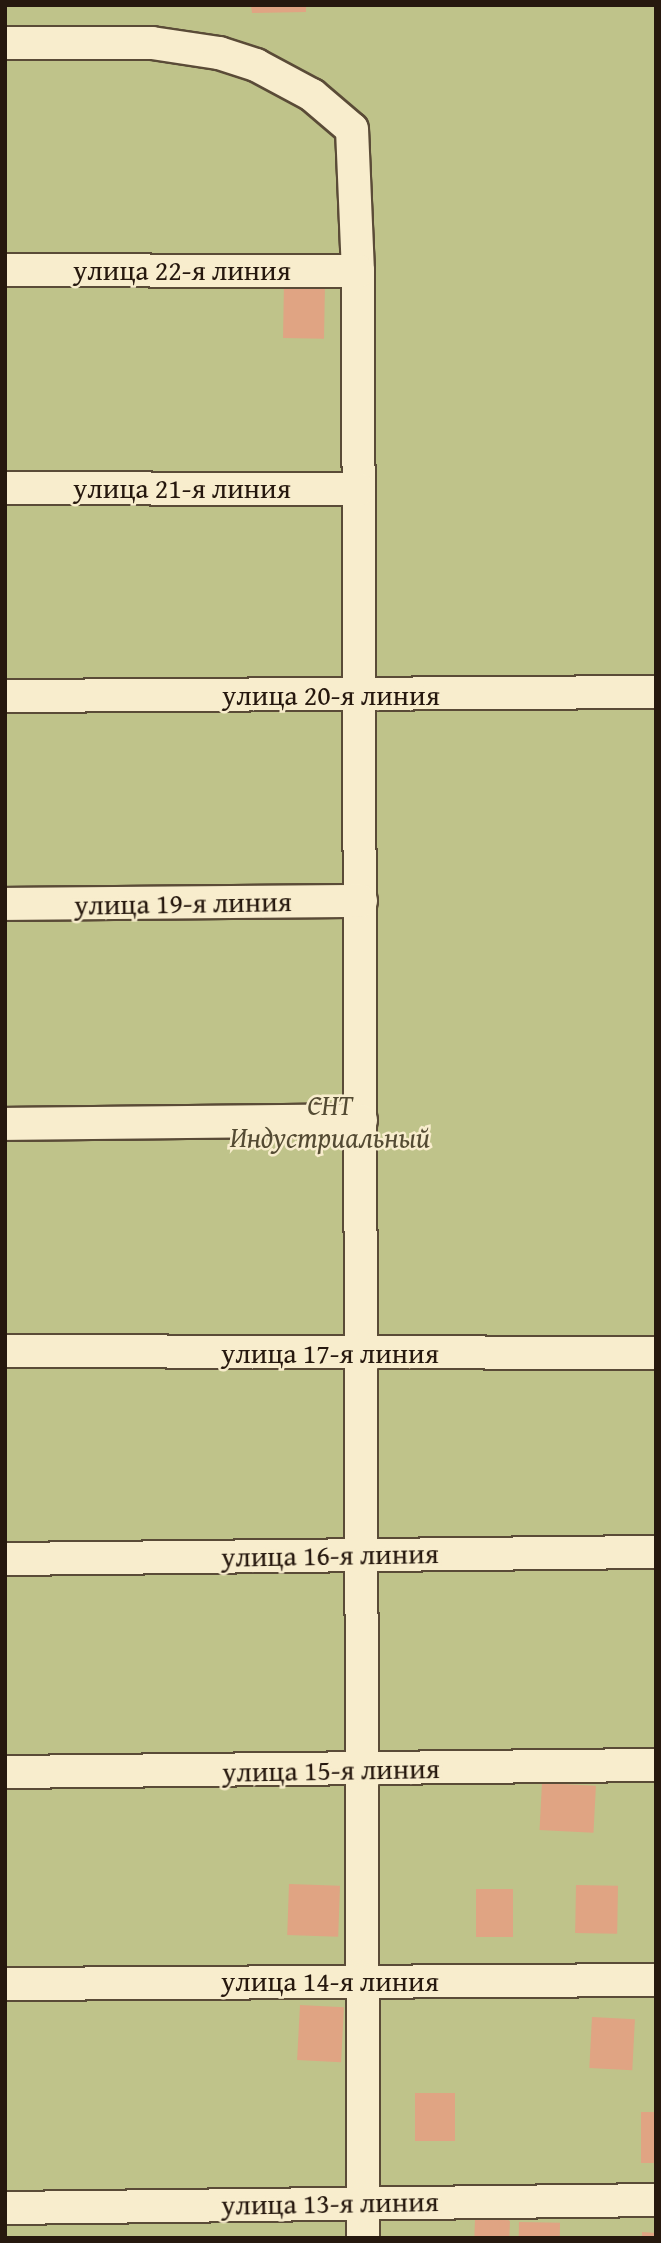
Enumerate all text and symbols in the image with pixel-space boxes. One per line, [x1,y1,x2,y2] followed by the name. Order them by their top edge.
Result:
[73,253,291,287] street label: улица 22-я линия
[73,471,291,505] street label: улица 21-я линия
[222,678,440,712] street label: улица 20-я линия
[74,884,292,922] street label: улица 19-я линия
[230,1088,430,1154] park label: СНТ Индустриальный
[221,1336,439,1370] street label: улица 17-я линия
[221,1536,439,1574] street label: улица 16-я линия
[222,1751,440,1789] street label: улица 15-я линия
[221,1964,439,1998] street label: улица 14-я линия
[221,2184,439,2222] street label: улица 13-я линия

